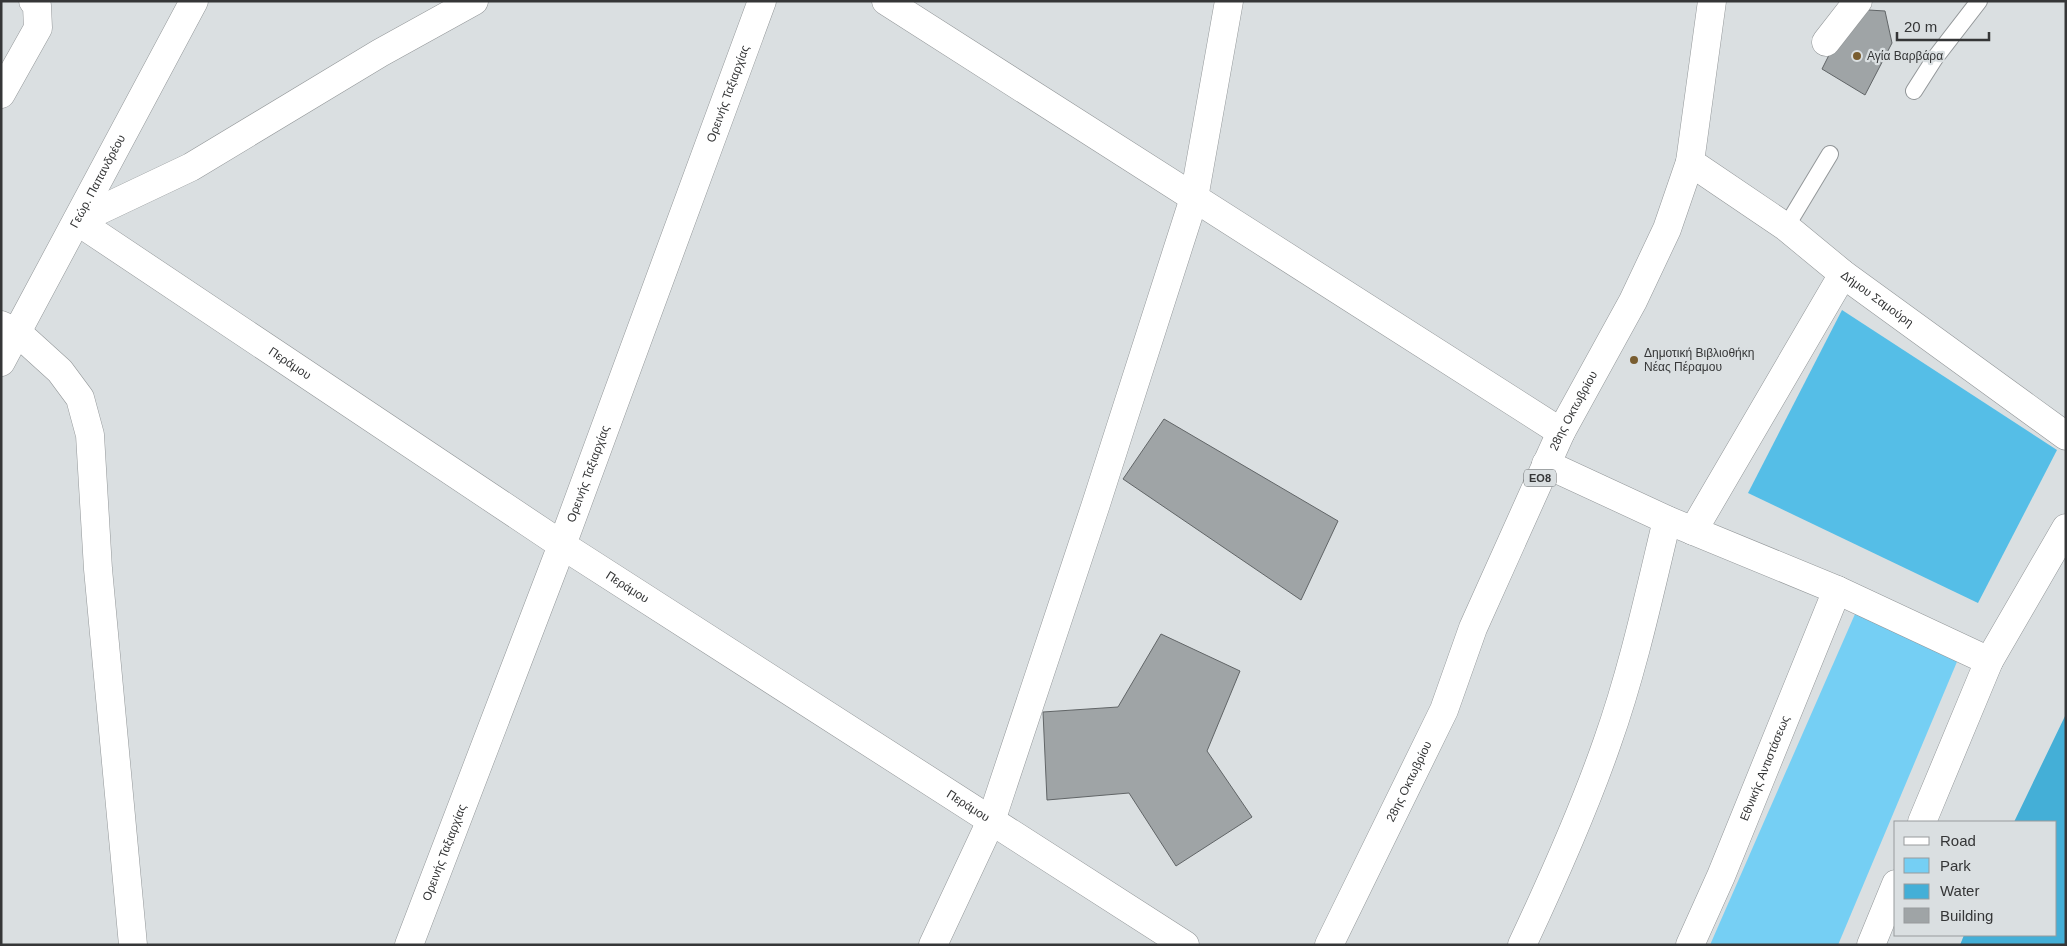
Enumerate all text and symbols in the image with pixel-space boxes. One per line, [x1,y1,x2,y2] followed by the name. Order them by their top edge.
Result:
[1897,10,1990,42] scale bar
[1904,18,1937,35] text: 20 m
[704,43,752,144] street label: Ορεινής Ταξιαρχίας
[1867,49,1943,63] place label: Αγία Βαρβάρα
[1851,50,1863,62] marker: Αγία Βαρβάρα
[67,132,128,230] street label: Γεώρ. Παπανδρέου
[1838,268,1916,330] street label: Δήμου Σαμούρη
[266,344,314,382] street label: Περάμου
[1644,346,1754,374] place label: Δημοτική Βιβλιοθήκη Νέας Πέραμου
[1628,354,1640,366] marker: Δημοτική Βιβλιοθήκη Νέας Πέραμου
[1547,368,1600,453] street label: 28ης Οκτωβρίου
[564,423,612,524] street label: Ορεινής Ταξιαρχίας
[1524,469,1556,486] road number: ΕΟ8
[603,568,651,606] street label: Περάμου
[1737,713,1792,823] street label: Εθνικής Αντιστάσεως
[1383,739,1435,824] street label: 28ης Οκτωβρίου
[944,787,992,825] street label: Περάμου
[420,802,469,903] street label: Ορεινής Ταξιαρχίας
[1894,821,2057,936] legend
[1940,832,1976,849] text: Road
[1940,857,1971,874] text: Park
[1940,882,1979,899] text: Water
[1940,907,1993,924] text: Building

